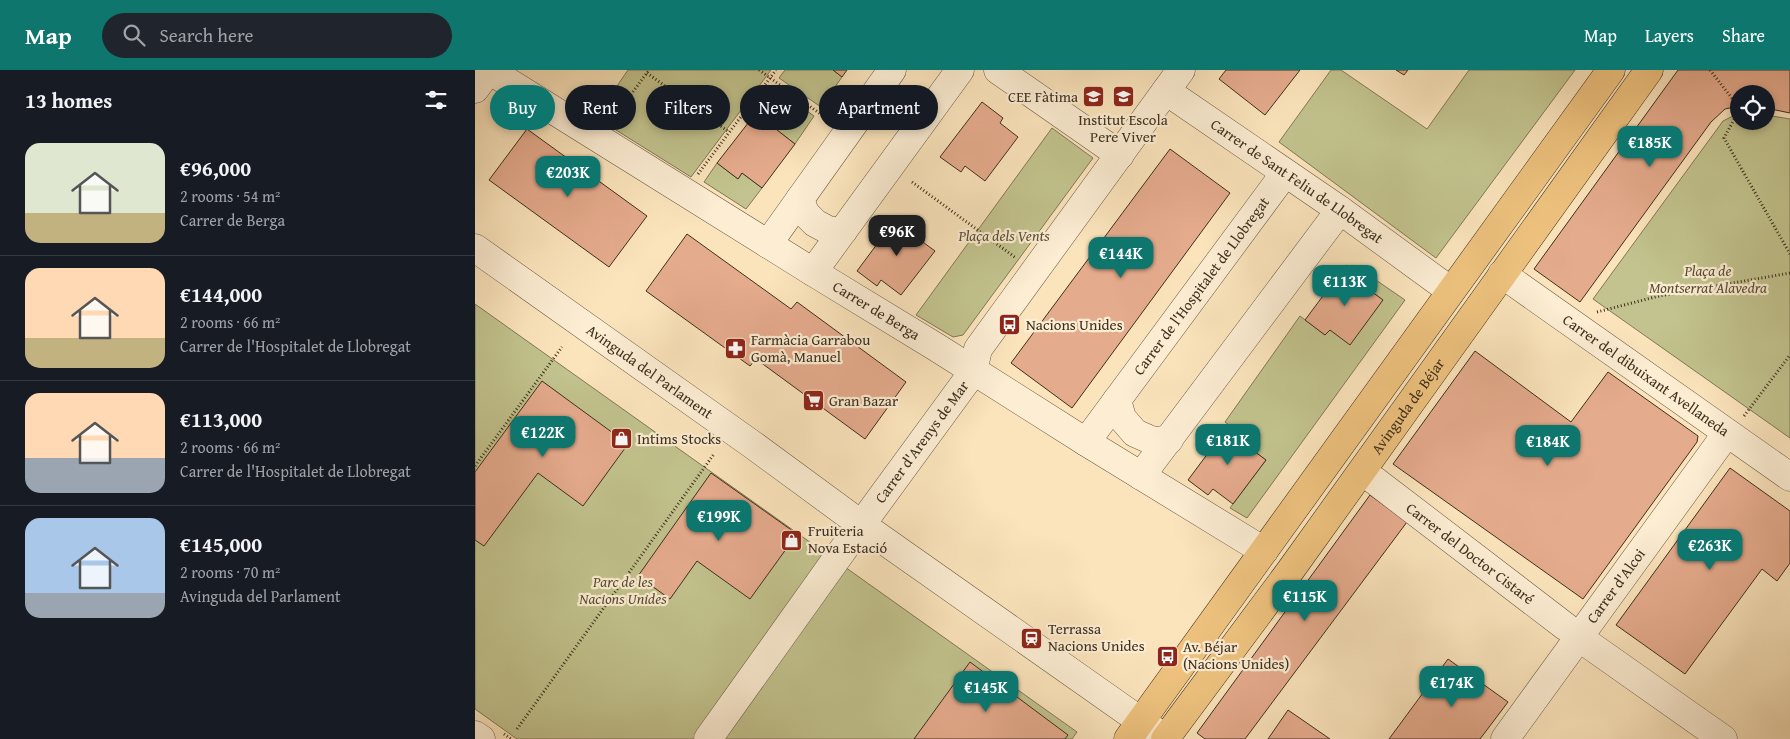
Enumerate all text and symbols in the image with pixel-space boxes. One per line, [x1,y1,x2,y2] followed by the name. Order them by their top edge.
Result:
[102,13,452,58] search box
[25,18,72,53] text: Map
[120,21,148,49] icon: search
[160,21,253,49] text: Search here
[1584,22,1617,49] text: Map
[1645,22,1694,49] text: Layers
[1722,22,1765,49] text: Share
[25,85,112,116] text: 13 homes
[490,85,555,130] chip: Buy
[565,85,636,130] chip: Rent
[646,85,730,130] chip: Filters
[740,85,809,130] chip: New
[819,85,938,130] chip: Apartment
[1082,85,1106,109] school or university icon: CEE Fàtima
[1111,85,1135,109] school or university icon: Institut Escola Pere Viver
[1730,85,1775,130] map controls
[1730,85,1775,130] button: locate
[422,86,450,114] icon: filters
[1008,86,1078,107] place label: CEE Fàtima
[1078,109,1168,147] place label: Institut Escola Pere Viver
[1207,114,1388,249] street label: Carrer de Sant Feliu de Llobregat
[1615,126,1685,168] pin: €185K
[1628,130,1672,154] text: €185K
[180,153,251,184] text: €96,000
[533,156,603,198] pin: €203K
[546,160,590,184] text: €203K
[65,163,125,223] icon: home
[180,184,280,208] text: 2 rooms · 54 m²
[1128,192,1274,379] street label: Carrer de l'Hospitalet de Llobregat
[180,208,285,232] text: Carrer de Berga
[867,214,927,257] pin: €96K
[880,219,914,243] text: €96K
[957,225,1050,246] park label: Plaça dels Vents
[1086,236,1156,279] pin: €144K
[1099,241,1143,265] text: €144K
[1649,260,1767,298] park label: Plaça de Montserrat Alavedra
[1310,264,1380,307] pin: €113K
[1323,269,1367,293] text: €113K
[829,276,924,345] street label: Carrer de Berga
[180,279,262,310] text: €144,000
[65,288,125,348] icon: home
[1559,309,1734,441] street label: Carrer del dibuixant Avellaneda
[180,310,280,334] text: 2 rooms · 66 m²
[998,313,1022,337] bus stop icon: Nacions Unides
[1026,314,1123,335] place label: Nacions Unides
[582,319,718,424] street label: Avinguda del Parlament
[751,329,871,367] place label: Farmàcia Garrabou Gomà, Manuel
[180,334,411,358] text: Carrer de l'Hospitalet de Llobregat
[723,337,747,361] pharmacy icon: Farmàcia Garrabou Gomà, Manuel
[1366,354,1449,458] street label: Avinguda de Béjar
[870,376,973,507] street label: Carrer d'Arenys de Mar
[801,389,825,413] supermarket icon: Gran Bazar
[829,390,898,411] place label: Gran Bazar
[180,404,262,435] text: €113,000
[65,413,125,473] icon: home
[508,416,578,458] pin: €122K
[521,420,565,444] text: €122K
[1193,424,1263,466] pin: €181K
[1513,424,1583,467] pin: €184K
[609,427,633,451] shop icon: Intims Stocks
[637,428,721,449] place label: Intims Stocks
[1206,428,1250,452] text: €181K
[1526,429,1570,453] text: €184K
[180,435,280,459] text: 2 rooms · 66 m²
[180,459,411,483] text: Carrer de l'Hospitalet de Llobregat
[1402,497,1539,609] street label: Carrer del Doctor Cistaré
[684,500,754,542] pin: €199K
[697,504,741,528] text: €199K
[808,520,888,558] place label: Fruiteria Nova Estació
[780,528,804,552] shop icon: Fruiteria Nova Estació
[1675,528,1745,571] pin: €263K
[180,529,262,560] text: €145,000
[1688,533,1732,557] text: €263K
[65,538,125,598] icon: home
[1581,544,1650,627] street label: Carrer d'Alcoi
[180,560,280,584] text: 2 rooms · 70 m²
[579,571,667,609] park label: Parc de les Nacions Unides
[1270,580,1340,622] pin: €115K
[180,584,341,608] text: Avinguda del Parlament
[1283,584,1327,608] text: €115K
[1048,618,1145,656] place label: Terrassa Nacions Unides
[1020,626,1044,650] station icon: Terrassa Nacions Unides
[1183,636,1289,674] place label: Av. Béjar (Nacions Unides)
[1155,644,1179,668] bus stop icon: Av. Béjar (Nacions Unides)
[1417,666,1487,708] pin: €174K
[951,670,1021,713] pin: €145K
[1430,670,1474,694] text: €174K
[964,675,1008,699] text: €145K

